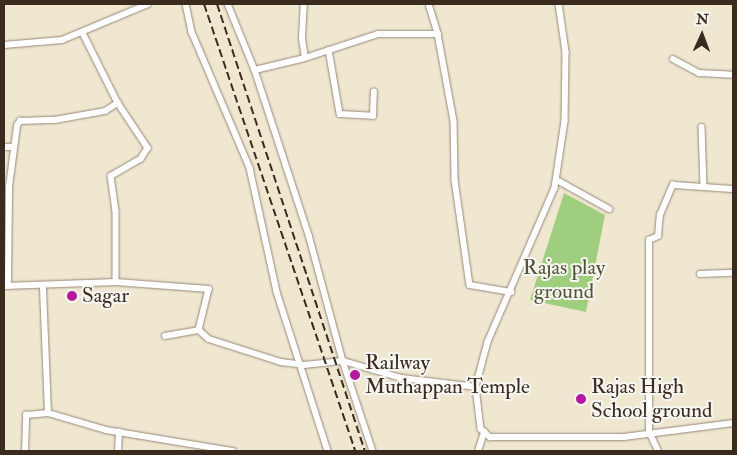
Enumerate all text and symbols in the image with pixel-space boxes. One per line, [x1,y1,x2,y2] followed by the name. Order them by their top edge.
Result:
[677,10,727,60] north arrow
[696,11,709,28] text: N
[523,255,605,305] park label: Rajas play ground
[82,283,129,309] place label: Sagar
[66,290,78,302] marker: Sagar
[365,350,530,400] place label: Railway Muthappan Temple
[349,369,361,381] marker: Railway Muthappan Temple
[591,374,712,424] place label: Rajas High School ground
[575,393,587,405] marker: Rajas High School ground

